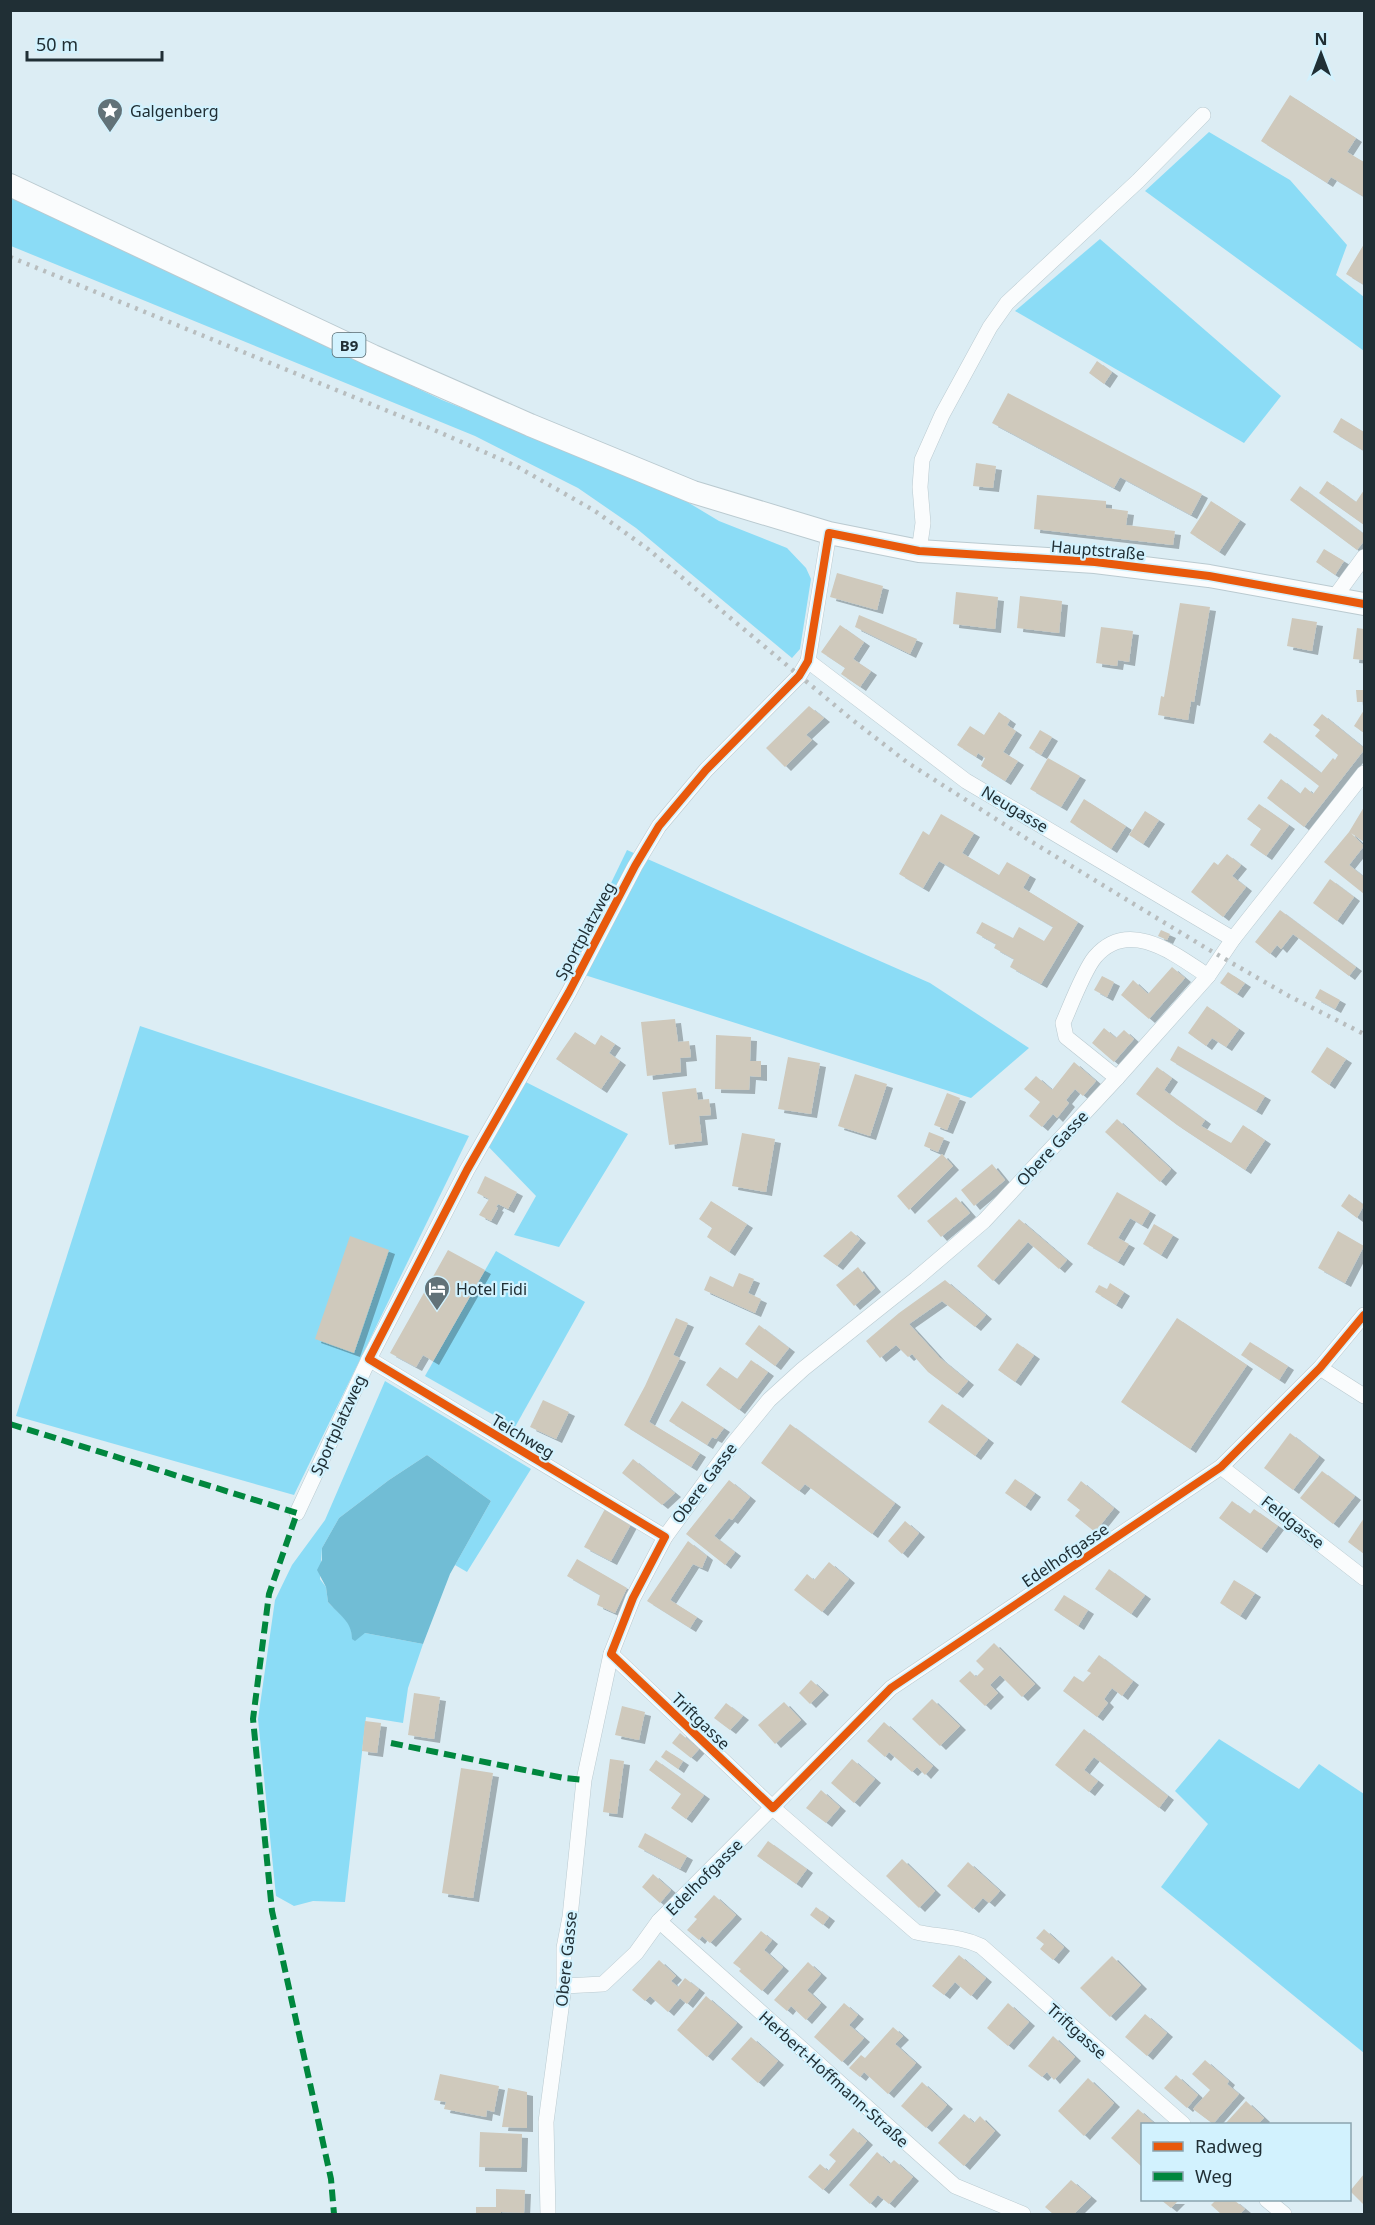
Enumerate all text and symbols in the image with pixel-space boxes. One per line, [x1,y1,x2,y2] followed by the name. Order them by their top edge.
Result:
[27,24,162,62] scale bar
[1291,24,1351,84] north arrow
[1314,28,1328,50] text: N
[36,32,78,56] text: 50 m
[95,96,125,134] place icon: Galgenberg
[130,100,219,122] place label: Galgenberg
[332,333,366,357] road number: B9
[1050,535,1146,565] street label: Hauptstraße
[978,780,1052,838] street label: Neugasse
[550,878,620,984] street label: Sportplatzweg
[1011,1105,1093,1191] street label: Obere Gasse
[422,1274,452,1312] hotel icon: Hotel Fidi
[456,1278,527,1300] place label: Hotel Fidi
[305,1371,371,1479] street label: Sportplatzweg
[487,1409,559,1463] street label: Teichweg
[666,1438,742,1528] street label: Obere Gasse
[1257,1490,1329,1554] street label: Feldgasse
[1017,1518,1113,1592] street label: Edelhofgasse
[667,1688,735,1754] street label: Triftgasse
[661,1834,747,1920] street label: Edelhofgasse
[550,1910,582,2008] street label: Obere Gasse
[1042,1998,1112,2064] street label: Triftgasse
[754,2006,914,2152] street label: Herbert-Hoffmann-Straße
[1141,2123,1351,2201] legend
[1195,2134,1263,2158] text: Radweg
[1195,2164,1233,2188] text: Weg

